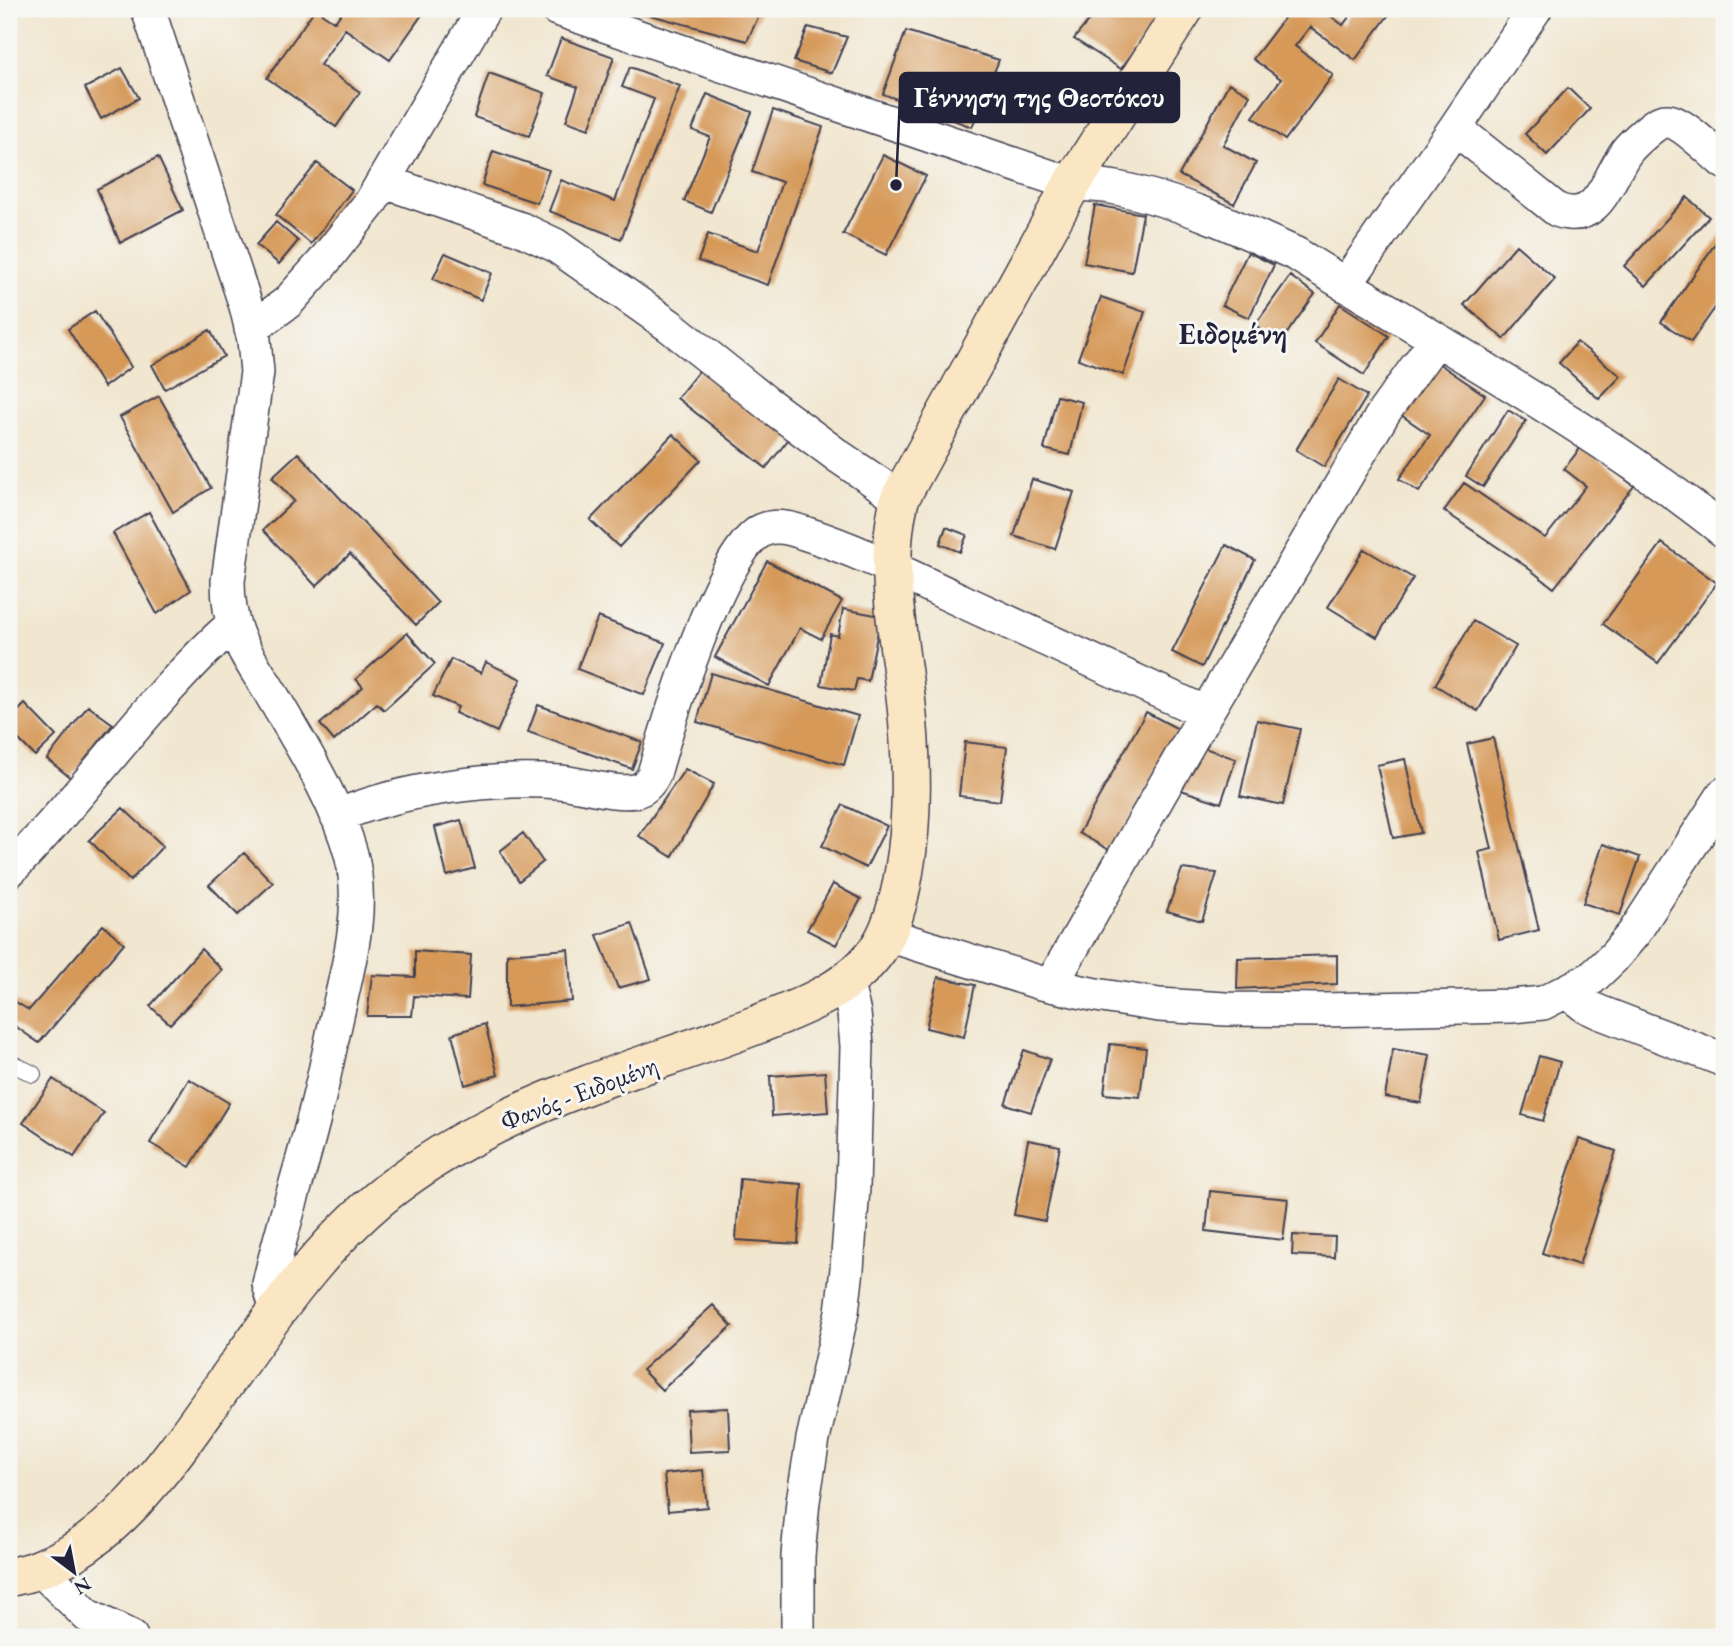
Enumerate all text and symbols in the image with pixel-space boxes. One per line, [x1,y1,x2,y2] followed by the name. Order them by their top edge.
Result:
[900,73,1179,122] callout: Γέννηση της Θεοτόκου
[914,79,1164,115] text: Γέννηση της Θεοτόκου
[1179,314,1287,353] district label: Ειδομένη
[496,1047,662,1139] street label: Φανός - Ειδομένη
[38,1538,108,1608] north arrow
[69,1571,96,1601] text: N

